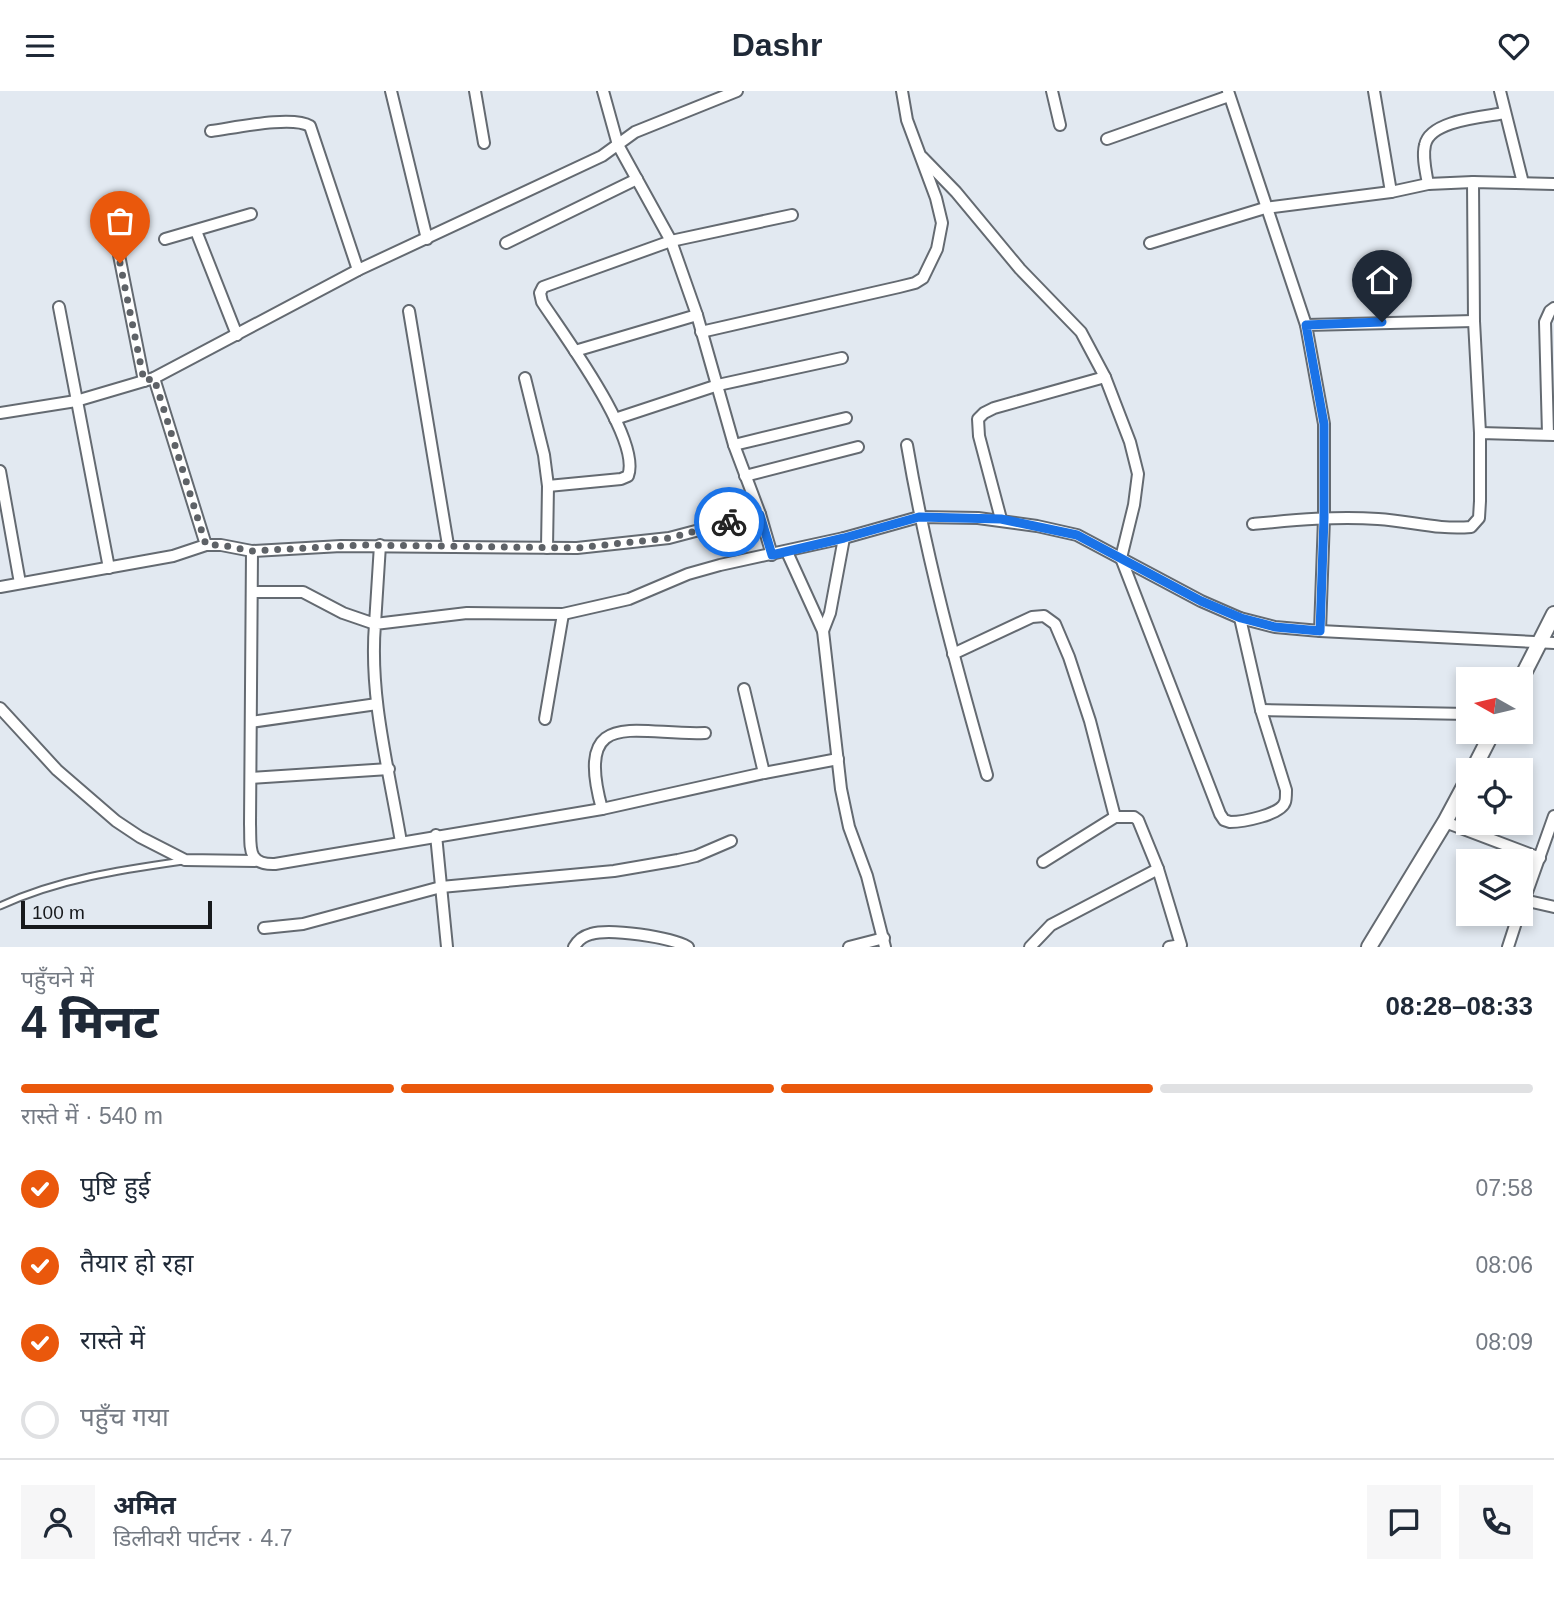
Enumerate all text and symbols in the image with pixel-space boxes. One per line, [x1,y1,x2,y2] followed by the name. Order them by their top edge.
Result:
[21,27,59,65] icon: menu
[732,27,822,63] text: Dashr
[1495,27,1533,65] icon: heart
[90,191,150,263] pin
[101,202,139,240] icon: bag
[1352,250,1412,322] pin
[1363,261,1401,299] icon: home
[694,487,764,557] courier
[710,503,748,541] icon: bike
[1456,667,1533,744] north arrow
[1456,667,1533,926] map controls
[1456,758,1533,835] button: locate
[1456,849,1533,926] button: layers
[21,898,212,930] scale bar
[32,902,85,923] text: 100 m
[21,966,94,992] text: पहुँचने में
[1386,991,1533,1021] text: 08:28–08:33
[21,996,158,1048] text: 4 मिनट
[21,1103,163,1129] text: रास्ते में · 540 m
[21,1170,59,1208] icon: check
[80,1171,150,1201] text: पुष्टि हुई
[1475,1175,1533,1201] text: 07:58
[21,1247,59,1285] icon: check
[80,1248,193,1278] text: तैयार हो रहा
[1475,1252,1533,1278] text: 08:06
[21,1324,59,1362] icon: check
[80,1325,145,1355] text: रास्ते में
[1475,1329,1533,1355] text: 08:09
[80,1402,169,1432] text: पहुँच गया
[21,1485,95,1559] button: person
[1367,1485,1441,1559] button: chat
[1459,1485,1533,1559] button: phone
[113,1490,176,1520] text: अमित
[113,1525,293,1551] text: डिलीवरी पार्टनर · 4.7

